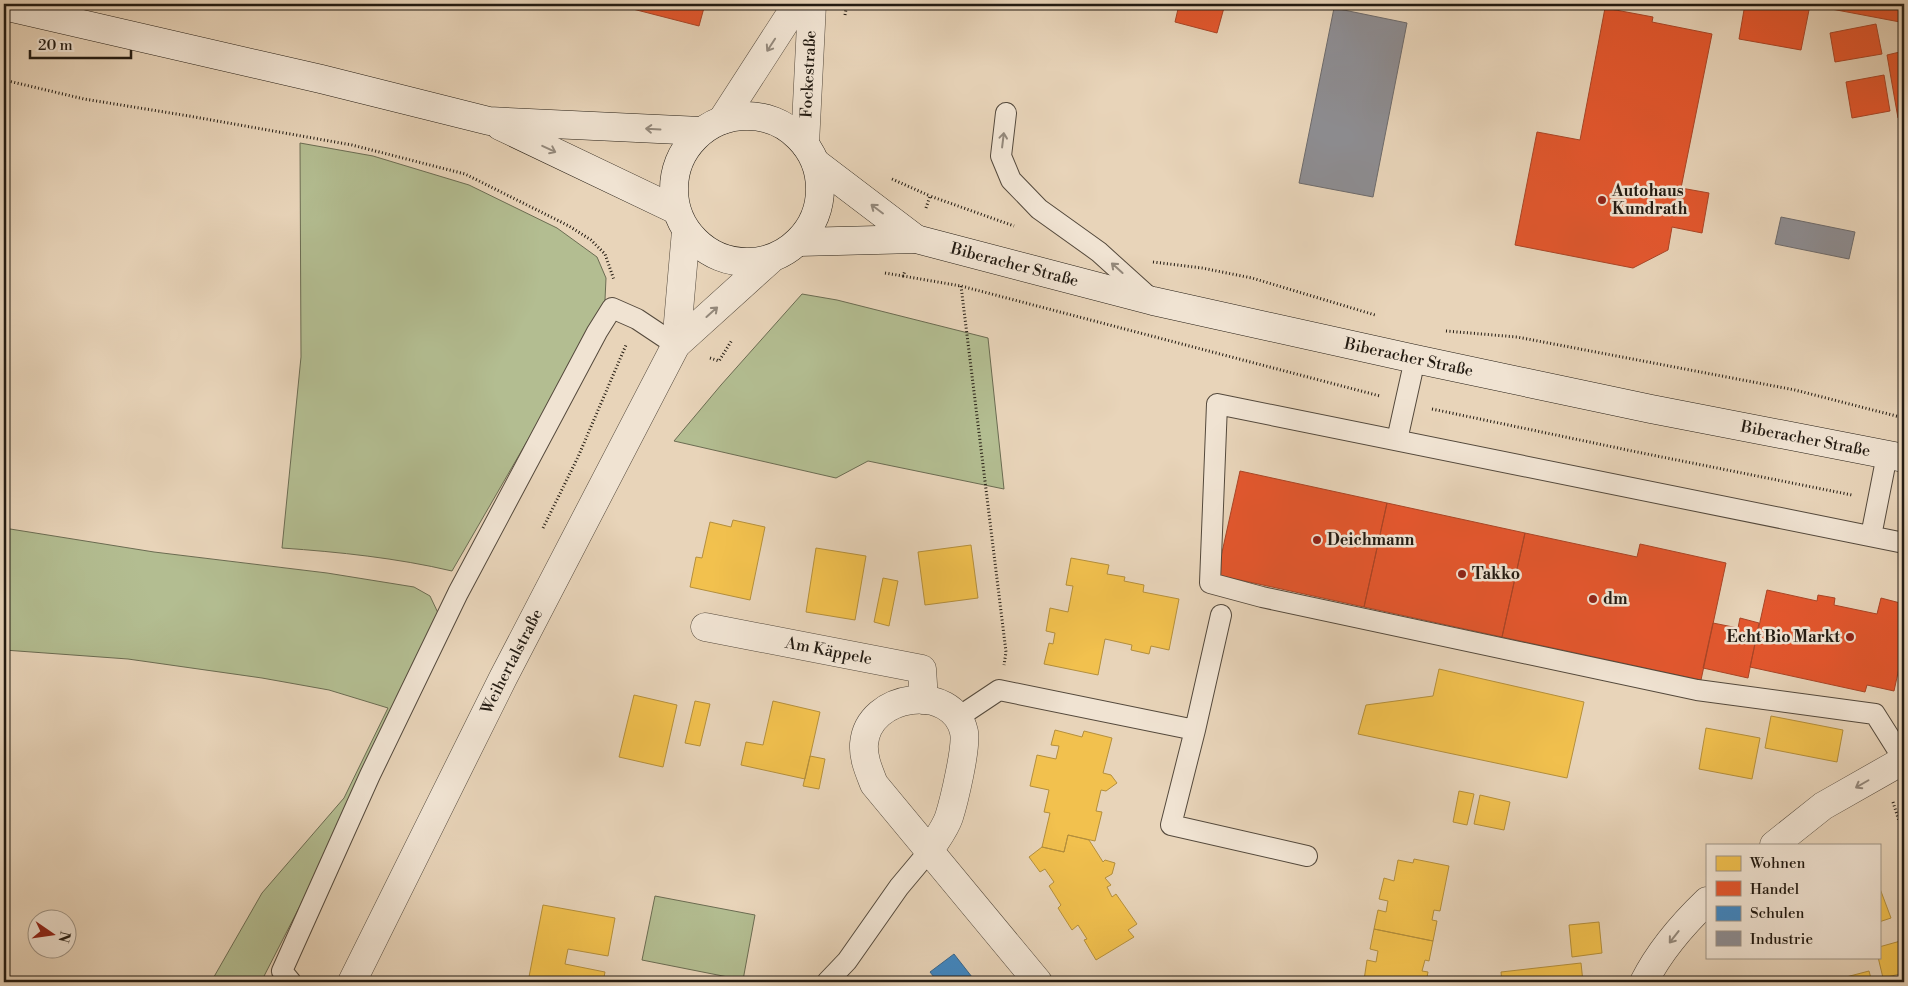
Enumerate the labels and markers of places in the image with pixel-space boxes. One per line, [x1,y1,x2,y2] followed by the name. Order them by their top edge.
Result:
[1611,181,1687,219] place label: Autohaus Kundrath
[1596,194,1608,206] marker: Autohaus Kundrath
[1327,530,1415,550] place label: Deichmann
[1311,534,1323,546] marker: Deichmann
[1472,564,1520,584] place label: Takko
[1456,568,1468,580] marker: Takko
[1603,589,1628,609] place label: dm
[1587,593,1599,605] marker: dm
[1727,627,1840,647] place label: Echt Bio Markt
[1844,631,1856,643] marker: Echt Bio Markt

